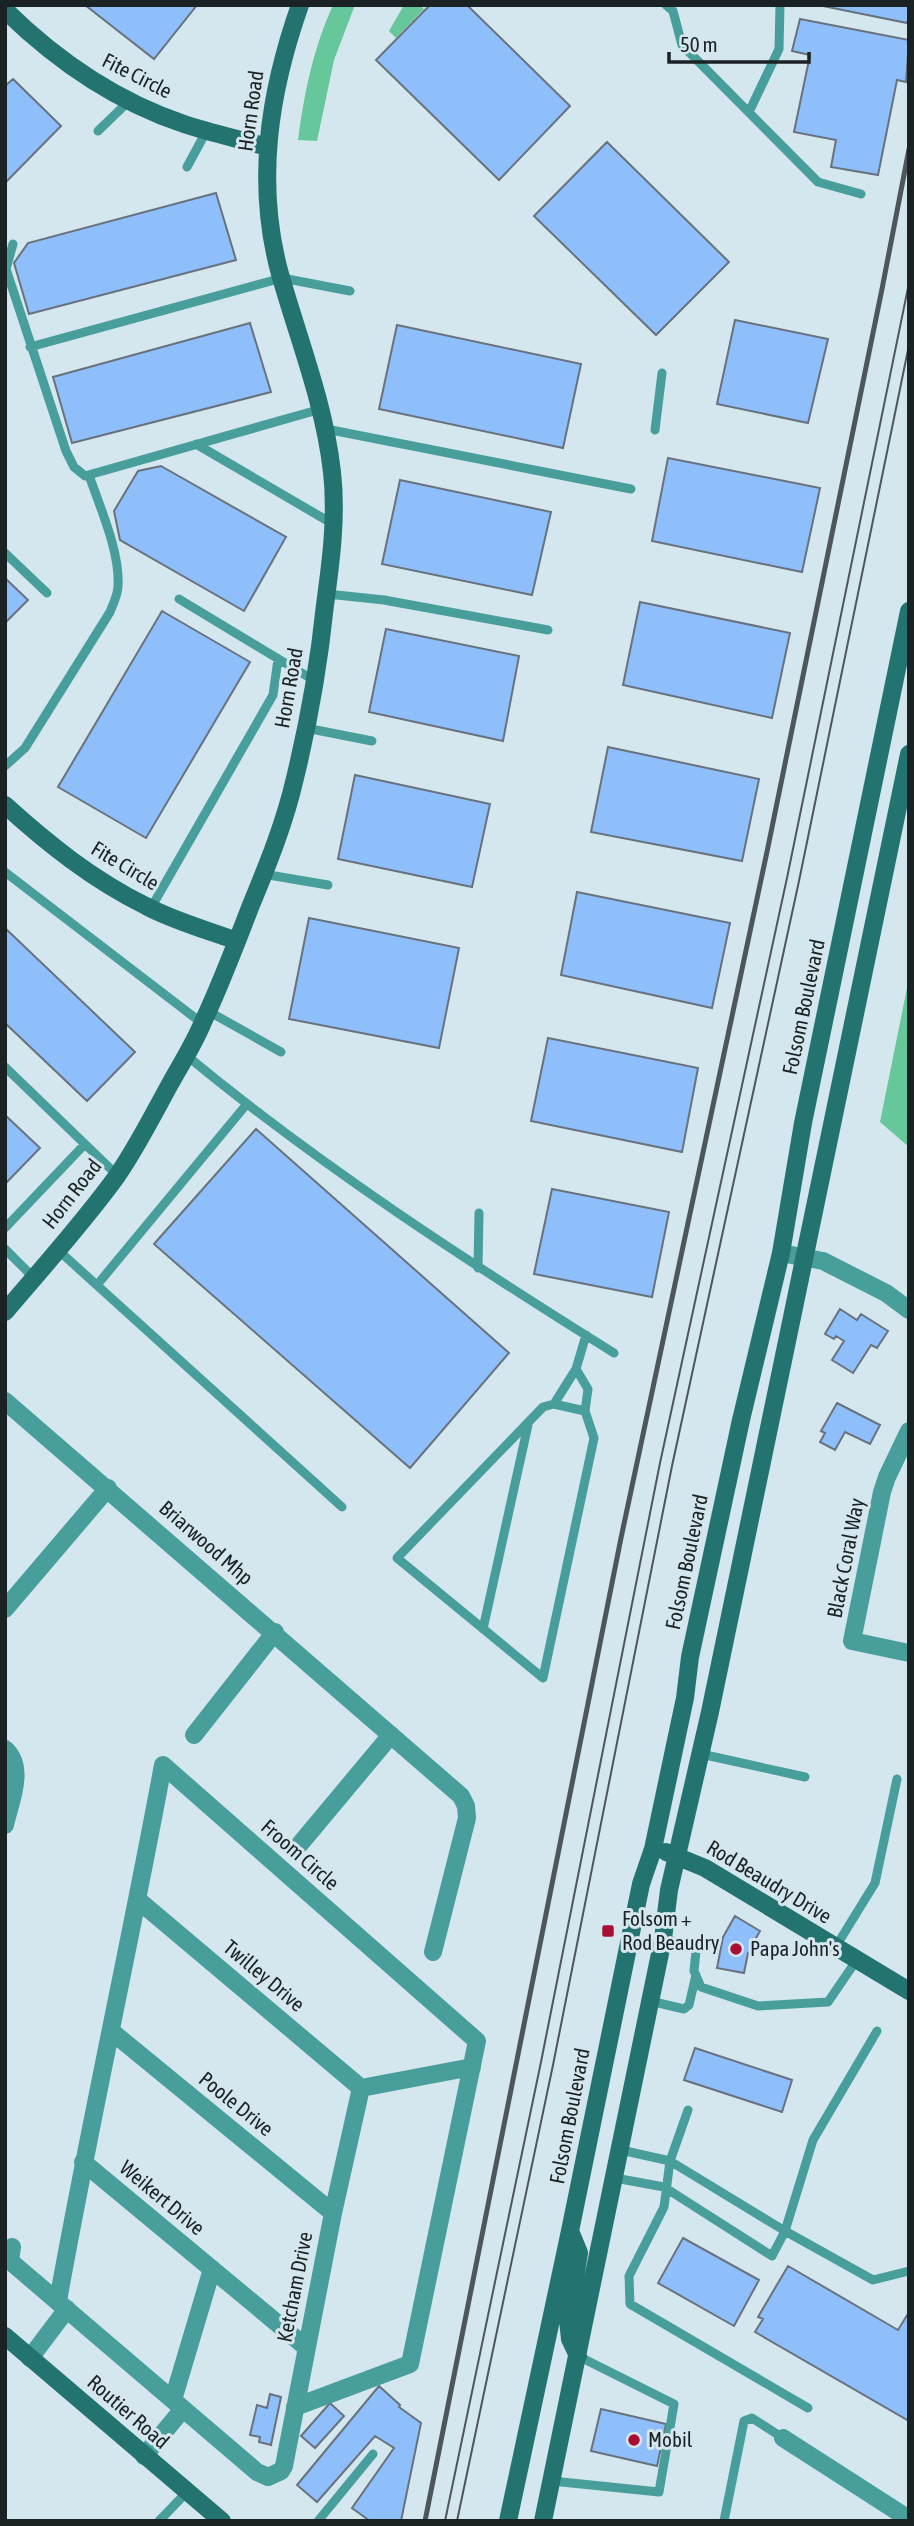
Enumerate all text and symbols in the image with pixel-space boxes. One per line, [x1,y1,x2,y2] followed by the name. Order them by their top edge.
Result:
[669,21,809,65] scale bar
[680,32,718,56] text: 50 m
[99,47,176,103] street label: Fite Circle
[232,69,268,153] street label: Horn Road
[269,646,307,730] street label: Horn Road
[87,836,164,895] street label: Fite Circle
[777,937,829,1077] street label: Folsom Boulevard
[37,1154,106,1233] street label: Horn Road
[660,1492,712,1632] street label: Folsom Boulevard
[155,1495,258,1589] street label: Briarwood Mhp
[822,1496,868,1620] street label: Black Coral Way
[257,1814,344,1895] street label: Froom Circle
[703,1835,836,1928] street label: Rod Beaudry Drive
[622,1906,720,1954] place label: Folsom + Rod Beaudry
[600,1923,616,1939] marker: Folsom + Rod Beaudry
[219,1934,310,2016] street label: Twilley Drive
[750,1936,840,1960] place label: Papa John's
[728,1941,744,1957] marker: Papa John's
[544,2046,594,2186] street label: Folsom Boulevard
[195,2066,279,2140] street label: Poole Drive
[115,2155,210,2240] street label: Weikert Drive
[272,2230,316,2344] street label: Ketcham Drive
[83,2369,174,2453] street label: Routier Road
[648,2427,693,2451] place label: Mobil
[626,2432,642,2448] marker: Mobil

